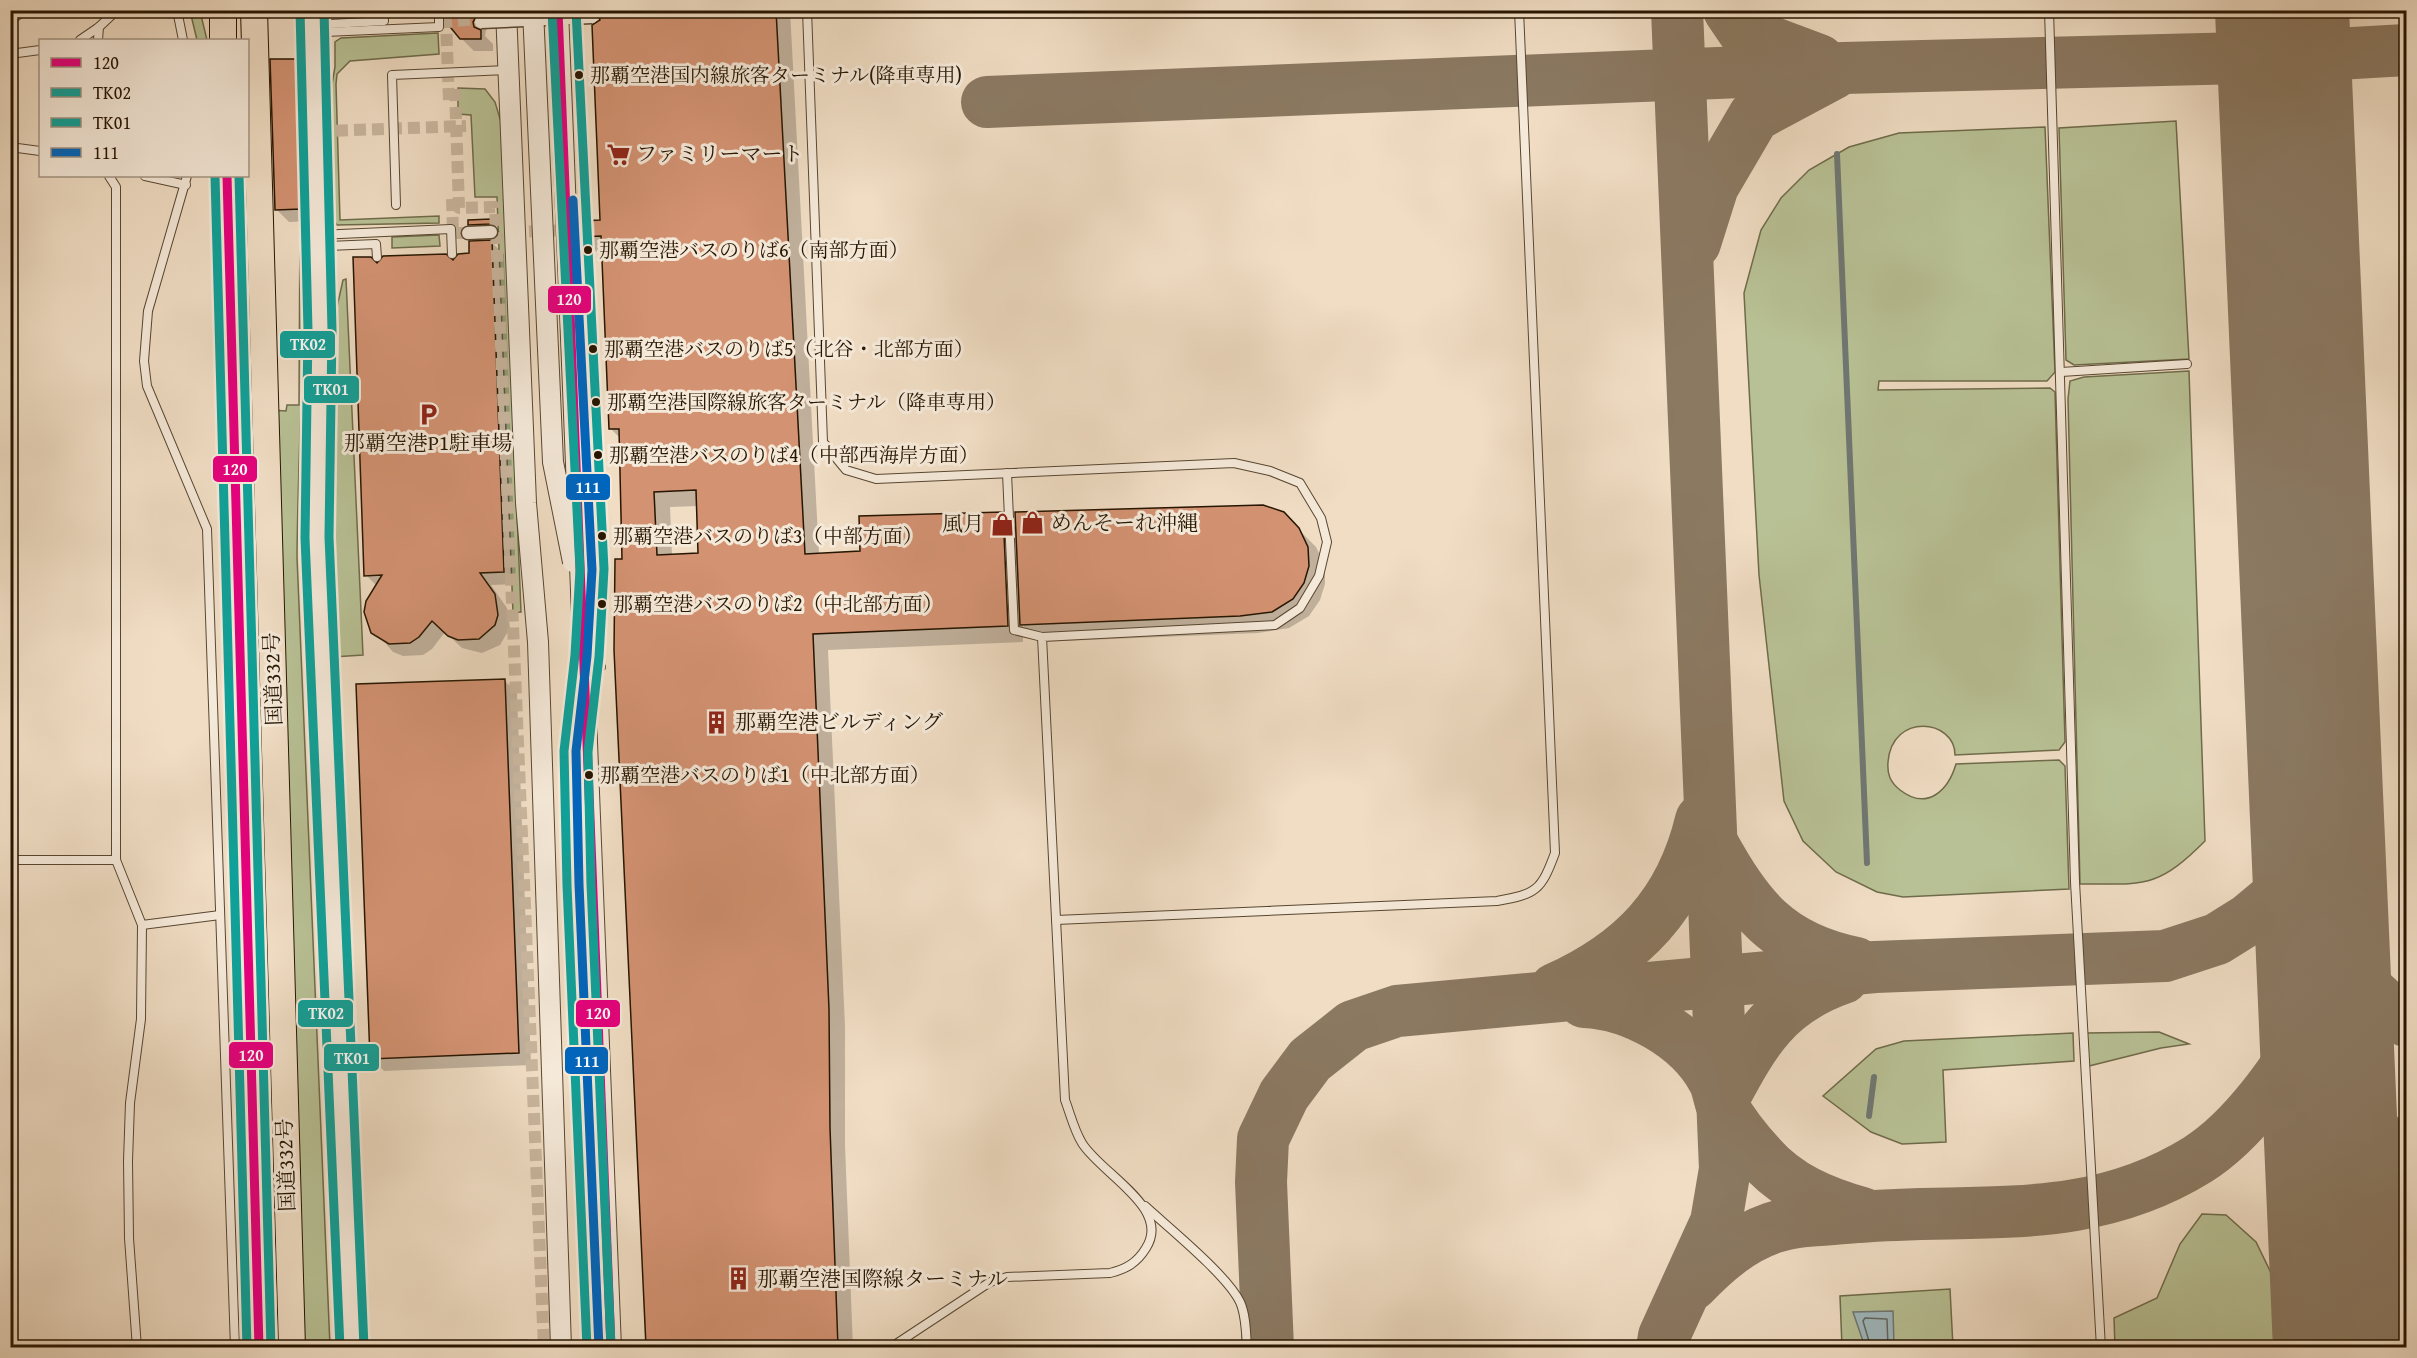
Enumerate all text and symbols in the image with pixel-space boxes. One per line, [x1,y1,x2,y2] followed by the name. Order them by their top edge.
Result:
[39,39,249,177] legend
[93,49,119,76] text: 120
[590,60,962,89] place label: 那覇空港国内線旅客ターミナル(降車専用)
[573,69,585,81] marker: 那覇空港国内線旅客ターミナル(降車専用)
[93,79,131,106] text: TK02
[93,109,131,136] text: TK01
[636,138,804,169] place label: ファミリーマート
[93,139,119,166] text: 111
[605,141,631,167] supermarket icon: ファミリーマート
[599,235,909,264] place label: 那覇空港バスのりば6（南部方面）
[582,244,594,256] marker: 那覇空港バスのりば6（南部方面）
[547,285,592,314] line badge: 120
[557,287,581,311] text: 120
[279,330,336,359] line badge: TK02
[290,332,326,356] text: TK02
[604,334,974,363] place label: 那覇空港バスのりば5（北谷・北部方面）
[587,343,599,355] marker: 那覇空港バスのりば5（北谷・北部方面）
[303,375,360,404] line badge: TK01
[313,377,349,401] text: TK01
[607,387,1006,416] place label: 那覇空港国際線旅客ターミナル（降車専用）
[590,396,602,408] marker: 那覇空港国際線旅客ターミナル（降車専用）
[415,402,441,428] parking icon: 那覇空港P1駐車場
[344,427,512,458] place label: 那覇空港P1駐車場
[609,440,979,469] place label: 那覇空港バスのりば4（中部西海岸方面）
[592,449,604,461] marker: 那覇空港バスのりば4（中部西海岸方面）
[212,455,258,483] line badge: 120
[223,457,247,481] text: 120
[565,473,611,501] line badge: 111
[576,475,600,499] text: 111
[1051,507,1198,538] place label: めんそーれ沖縄
[942,508,984,539] place label: 風月
[1020,510,1046,536] shop icon: めんそーれ沖縄
[989,511,1015,537] shop icon: 風月
[613,521,923,550] place label: 那覇空港バスのりば3（中部方面）
[596,530,608,542] marker: 那覇空港バスのりば3（中部方面）
[613,589,943,618] place label: 那覇空港バスのりば2（中北部方面）
[596,598,608,610] marker: 那覇空港バスのりば2（中北部方面）
[255,632,290,726] street label: 国道332号
[735,706,943,737] place label: 那覇空港ビルディング
[704,709,730,735] building icon: 那覇空港ビルディング
[600,760,930,789] place label: 那覇空港バスのりば1（中北部方面）
[583,769,595,781] marker: 那覇空港バスのりば1（中北部方面）
[297,999,354,1028] line badge: TK02
[575,999,621,1028] line badge: 120
[308,1001,344,1025] text: TK02
[586,1001,610,1025] text: 120
[228,1041,274,1069] line badge: 120
[239,1043,263,1067] text: 120
[323,1043,380,1072] line badge: TK01
[334,1046,370,1070] text: TK01
[564,1046,609,1075] line badge: 111
[575,1049,599,1073] text: 111
[268,1118,303,1212] street label: 国道332号
[757,1263,1008,1294] place label: 那覇空港国際線ターミナル
[726,1266,752,1292] building icon: 那覇空港国際線ターミナル

